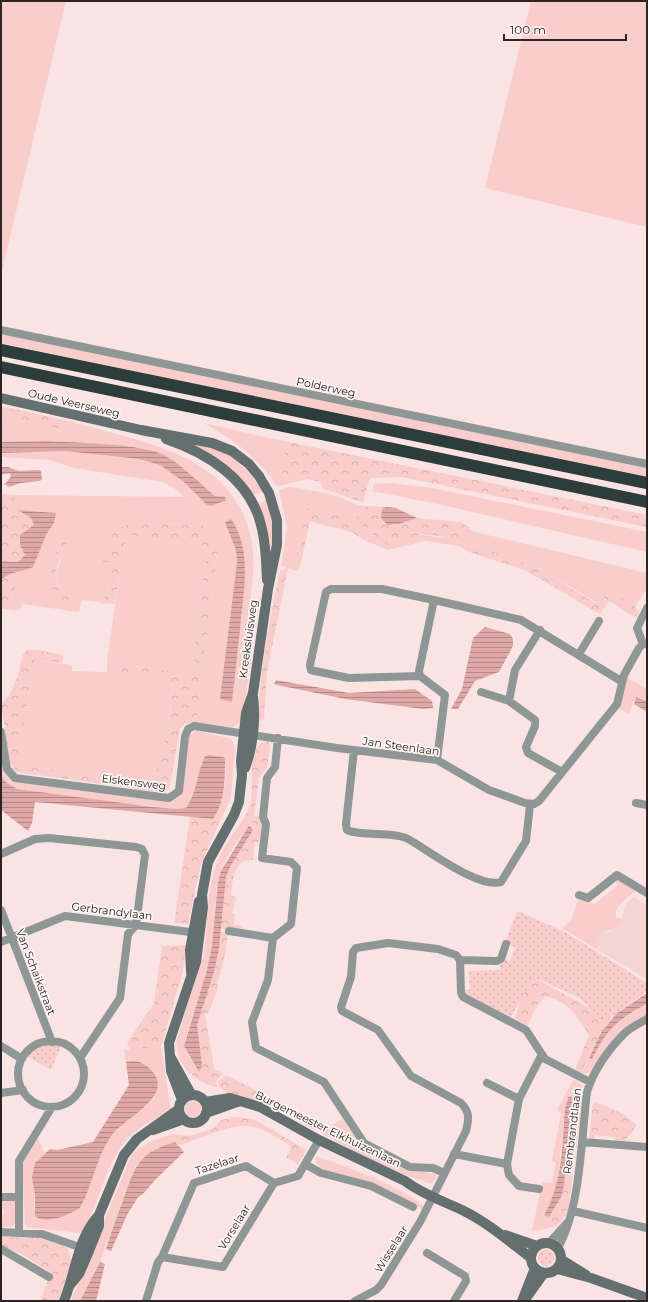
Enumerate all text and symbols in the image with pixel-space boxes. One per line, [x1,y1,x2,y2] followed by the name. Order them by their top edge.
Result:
[504,16,626,42] scale bar
[510,22,546,37] text: 100 m
[295,374,357,400] street label: Polderweg
[27,386,121,420] street label: Oude Veerseweg
[236,599,260,679] street label: Kreeksluisweg
[361,734,440,758] street label: Jan Steenlaan
[101,771,167,793] street label: Elskensweg
[71,899,153,923] street label: Gerbrandylaan
[13,927,59,1018] street label: Van Schaikstraat
[560,1087,584,1175] street label: Rembrandtlaan
[253,1088,403,1170] street label: Burgemeester Elkhuizenlaan
[193,1150,241,1178] street label: Tazelaar
[215,1202,253,1252] street label: Vorselaar
[371,1223,411,1275] street label: Wisselaar

